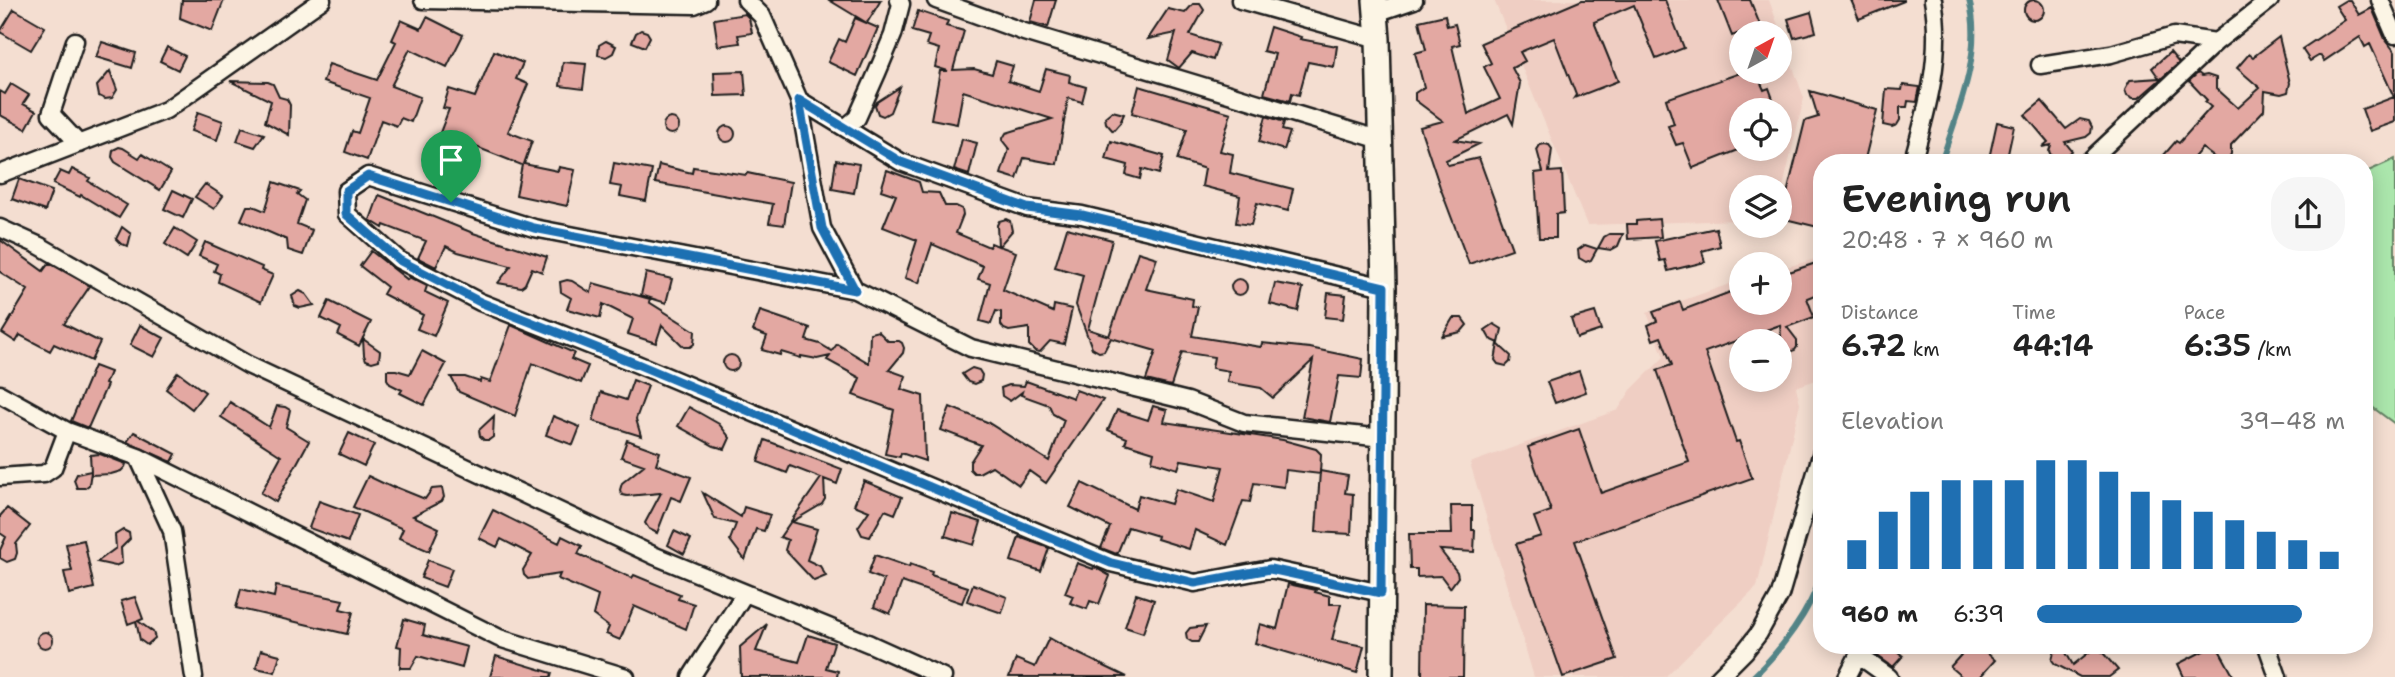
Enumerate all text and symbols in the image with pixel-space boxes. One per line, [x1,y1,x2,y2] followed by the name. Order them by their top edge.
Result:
[1729,21,1792,84] north arrow
[1729,21,1792,392] map controls
[1729,98,1792,161] button: locate
[421,130,481,202] pin
[432,141,470,179] icon: arrive
[1841,173,2071,224] text: Evening run
[1729,175,1792,238] button: layers
[2271,177,2345,251] button: share
[1841,225,2053,255] text: 20:48 · 7 × 960 m
[1729,252,1792,315] button: +
[1841,300,1919,325] text: Distance
[2012,300,2056,325] text: Time
[2184,300,2225,325] text: Pace
[1841,325,1906,366] text: 6.72
[2012,325,2094,366] text: 44:14
[2184,325,2251,366] text: 6:35
[1729,329,1792,392] button: −
[1906,337,1940,362] text: km
[2251,337,2292,362] text: /km
[1841,406,1944,436] text: Elevation
[2239,406,2345,436] text: 39–48 m
[1841,599,1918,629] text: 960 m
[1953,599,2004,629] text: 6:39

